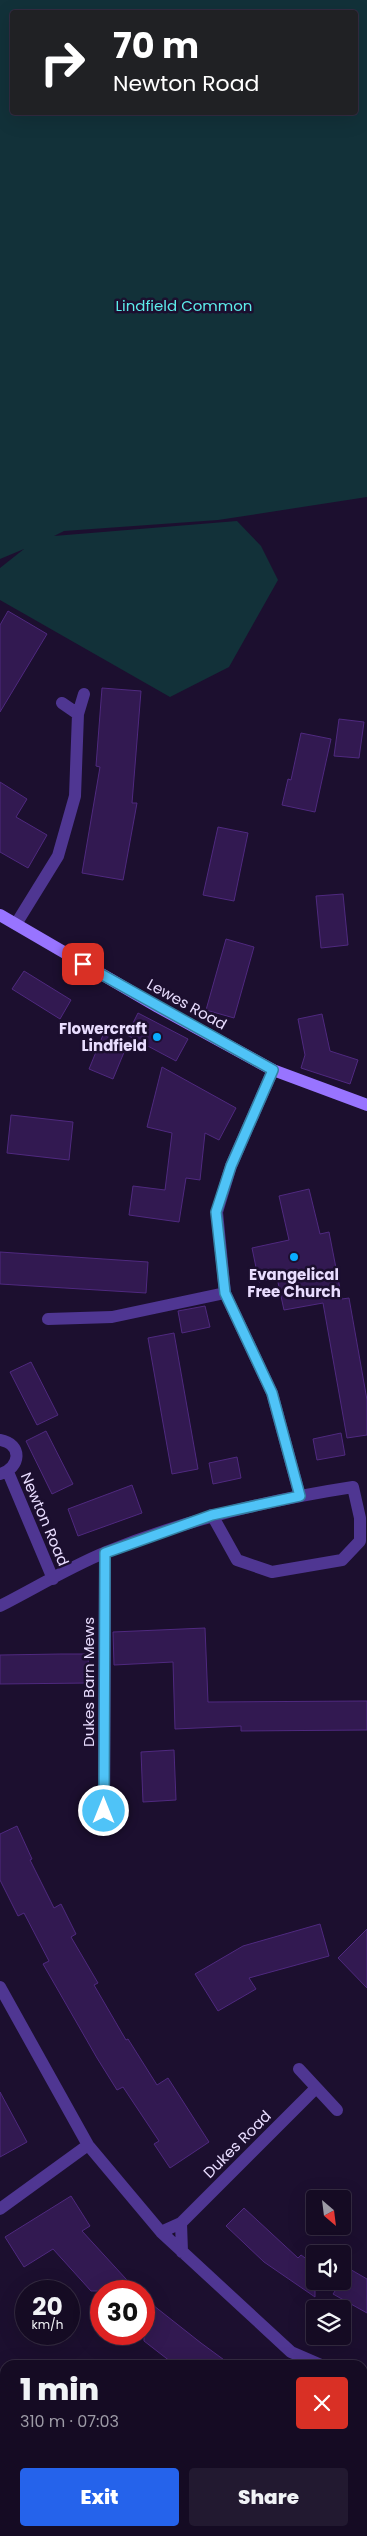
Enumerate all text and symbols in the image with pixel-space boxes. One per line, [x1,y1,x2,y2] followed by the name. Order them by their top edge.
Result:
[113,21,199,70] text: 70 m
[30,30,95,95] icon: right
[113,68,259,99] text: Newton Road
[116,295,252,316] park label: Lindfield Common
[62,943,104,985] pin
[69,950,97,978] icon: arrive
[143,973,231,1035] street label: Lewes Road
[59,1018,147,1056] place label: Flowercraft Lindfield
[151,1031,163,1043] marker: Flowercraft Lindfield
[288,1251,300,1263] marker: Evangelical Free Church
[247,1264,341,1302] place label: Evangelical Free Church
[16,1469,74,1569] street label: Newton Road
[78,1617,99,1747] street label: Dukes Barn Mews
[77,1784,129,1836] position arrow
[198,2105,276,2183] street label: Dukes Road
[306,2190,351,2235] north arrow
[306,2190,351,2345] map controls
[306,2245,351,2290] button: sound
[90,2280,155,2345] speed limit sign: 30
[32,2289,63,2324] text: 20
[306,2300,351,2345] button: layers
[32,2316,63,2333] text: km/h
[20,2368,99,2411] text: 1 min
[296,2377,348,2429] button: close
[20,2410,119,2433] text: 310 m · 07:03
[20,2468,179,2526] button: Exit
[189,2468,348,2526] button: Share

